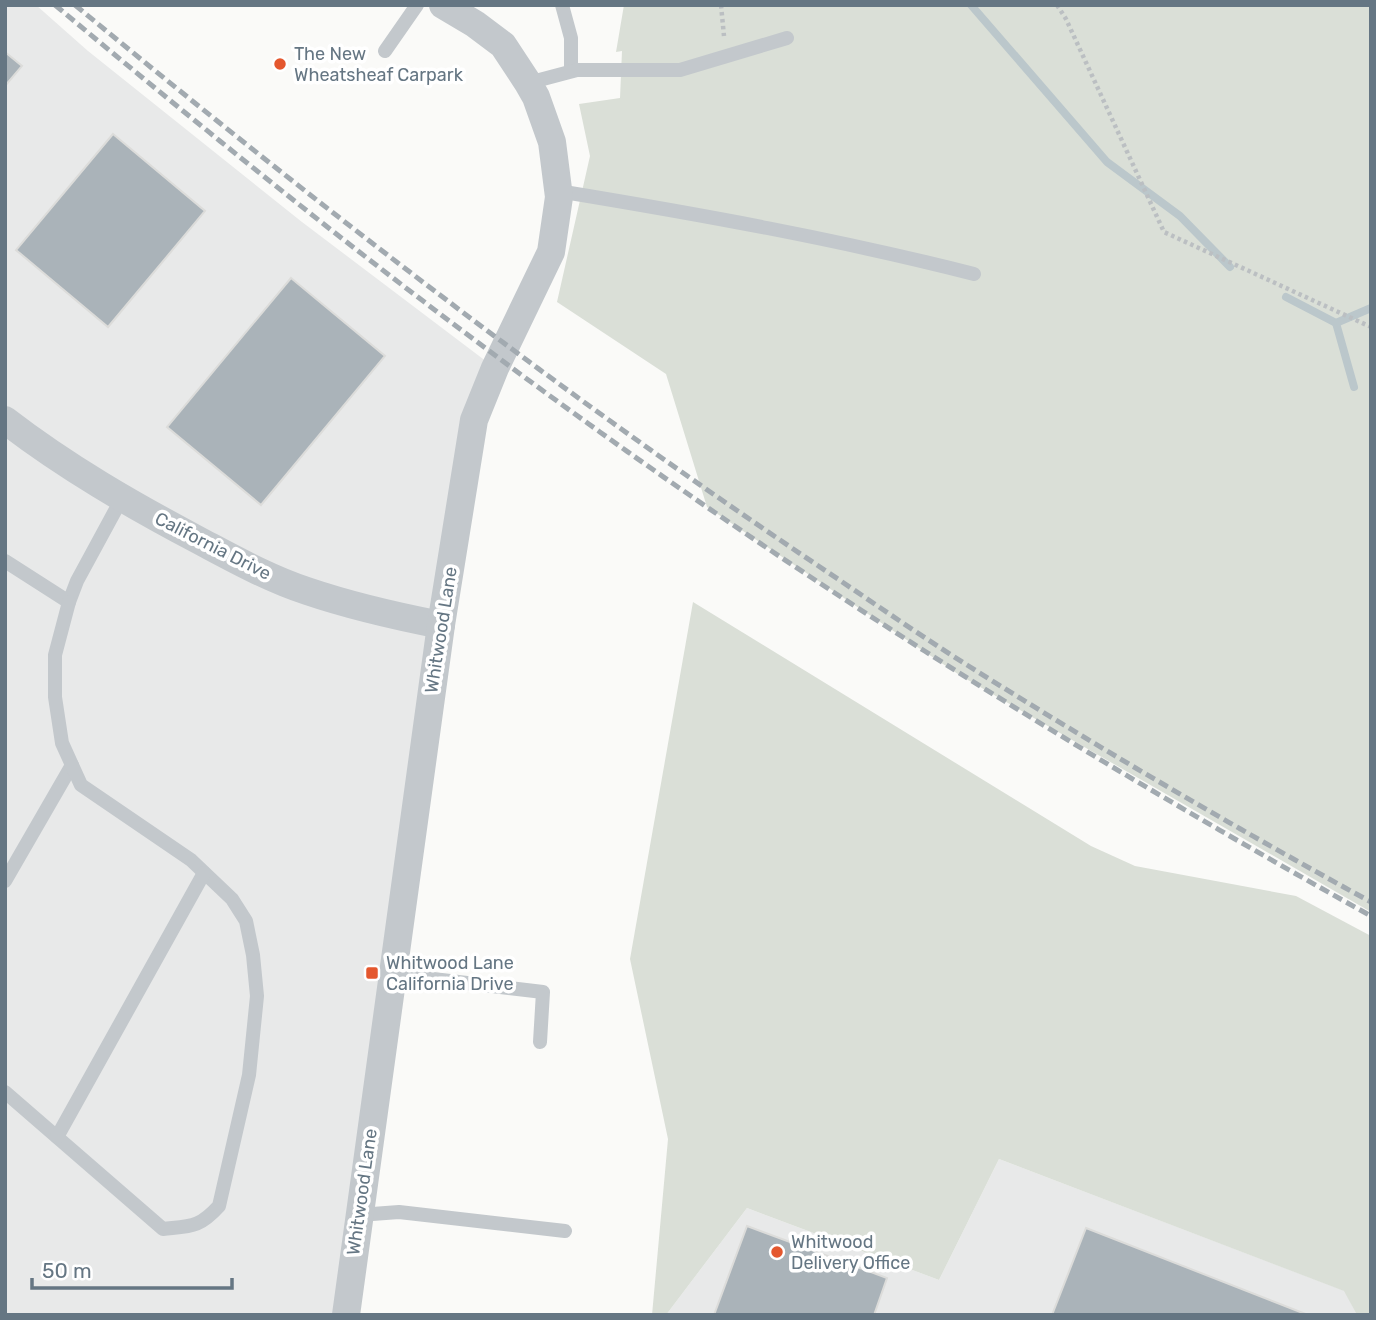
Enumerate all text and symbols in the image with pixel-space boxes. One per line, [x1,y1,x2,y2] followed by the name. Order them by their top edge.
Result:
[294,43,464,86] place label: The New Wheatsheaf Carpark
[272,56,288,72] marker: The New Wheatsheaf Carpark
[151,507,275,585] street label: California Drive
[420,565,462,695] street label: Whitwood Lane
[386,952,514,995] place label: Whitwood Lane California Drive
[364,965,380,981] marker: Whitwood Lane California Drive
[342,1127,382,1257] street label: Whitwood Lane
[791,1231,910,1274] place label: Whitwood Delivery Office
[769,1244,785,1260] marker: Whitwood Delivery Office
[32,1246,231,1290] scale bar
[42,1258,92,1283] text: 50 m

